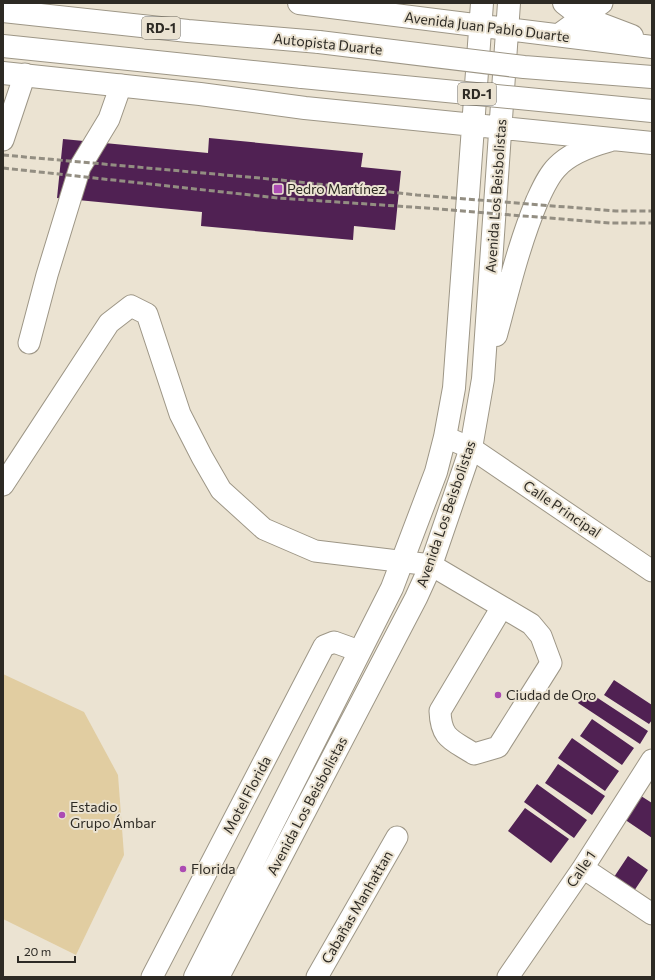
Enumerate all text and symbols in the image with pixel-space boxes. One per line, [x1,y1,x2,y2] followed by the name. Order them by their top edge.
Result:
[404,8,571,45] street label: Avenida Juan Pablo Duarte
[142,17,180,39] road number: RD-1
[273,29,383,58] street label: Autopista Duarte
[458,83,496,105] road number: RD-1
[482,118,509,274] street label: Avenida Los Beisbolistas
[287,180,385,197] place label: Pedro Martínez
[272,183,284,195] marker: Pedro Martínez
[412,438,479,590] street label: Avenida Los Beisbolistas
[520,476,604,541] street label: Calle Principal
[506,686,597,703] place label: Ciudad de Oro
[493,690,503,700] marker: Ciudad de Oro
[263,734,350,878] street label: Avenida Los Beisbolistas
[219,753,274,836] street label: Motel Florida
[70,798,156,831] place label: Estadio Grupo Ámbar
[57,810,67,820] marker: Estadio Grupo Ámbar
[317,847,396,966] street label: Cabañas Manhattan
[562,847,599,890] street label: Calle 1
[191,860,236,877] place label: Florida
[178,864,188,874] marker: Florida
[18,938,75,964] scale bar
[24,944,51,958] text: 20 m

